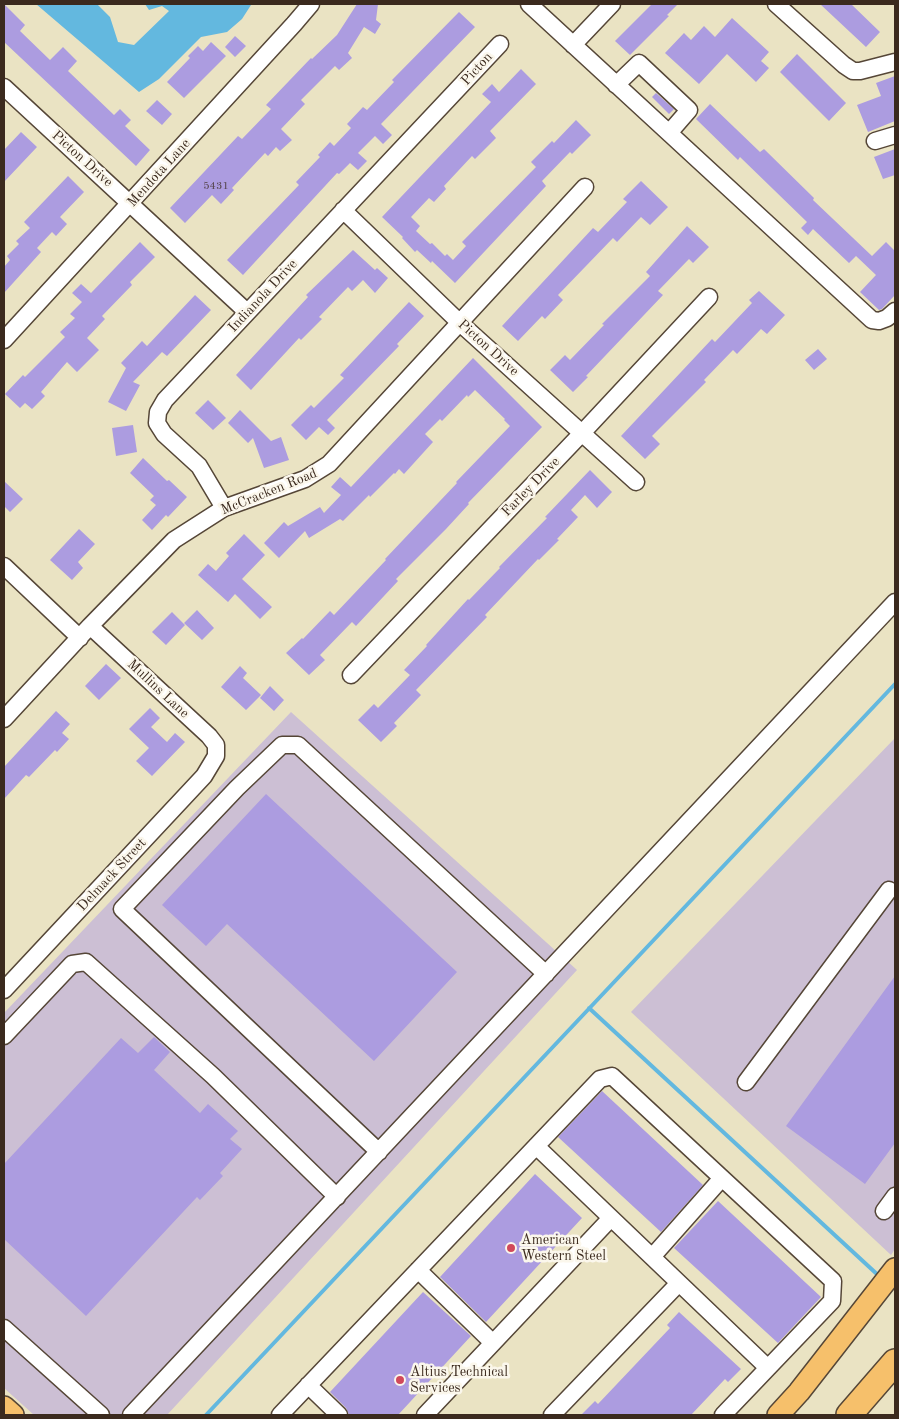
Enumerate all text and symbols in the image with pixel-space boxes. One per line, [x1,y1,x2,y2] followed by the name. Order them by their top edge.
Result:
[458,49,496,89] street label: Picton
[48,127,116,191] street label: Picton Drive
[124,135,194,211] street label: Mendota Lane
[203,179,229,193] house number: 5431
[225,256,301,336] street label: Indianola Drive
[454,316,522,380] street label: Picton Drive
[498,454,564,520] street label: Farley Drive
[218,465,320,519] street label: McCracken Road
[124,656,192,722] street label: Mullins Lane
[74,835,150,915] street label: Delmack Street
[521,1232,606,1264] place label: American Western Steel
[505,1242,517,1254] marker: American Western Steel
[410,1364,508,1396] place label: Altius Technical Services
[394,1374,406,1386] marker: Altius Technical Services

